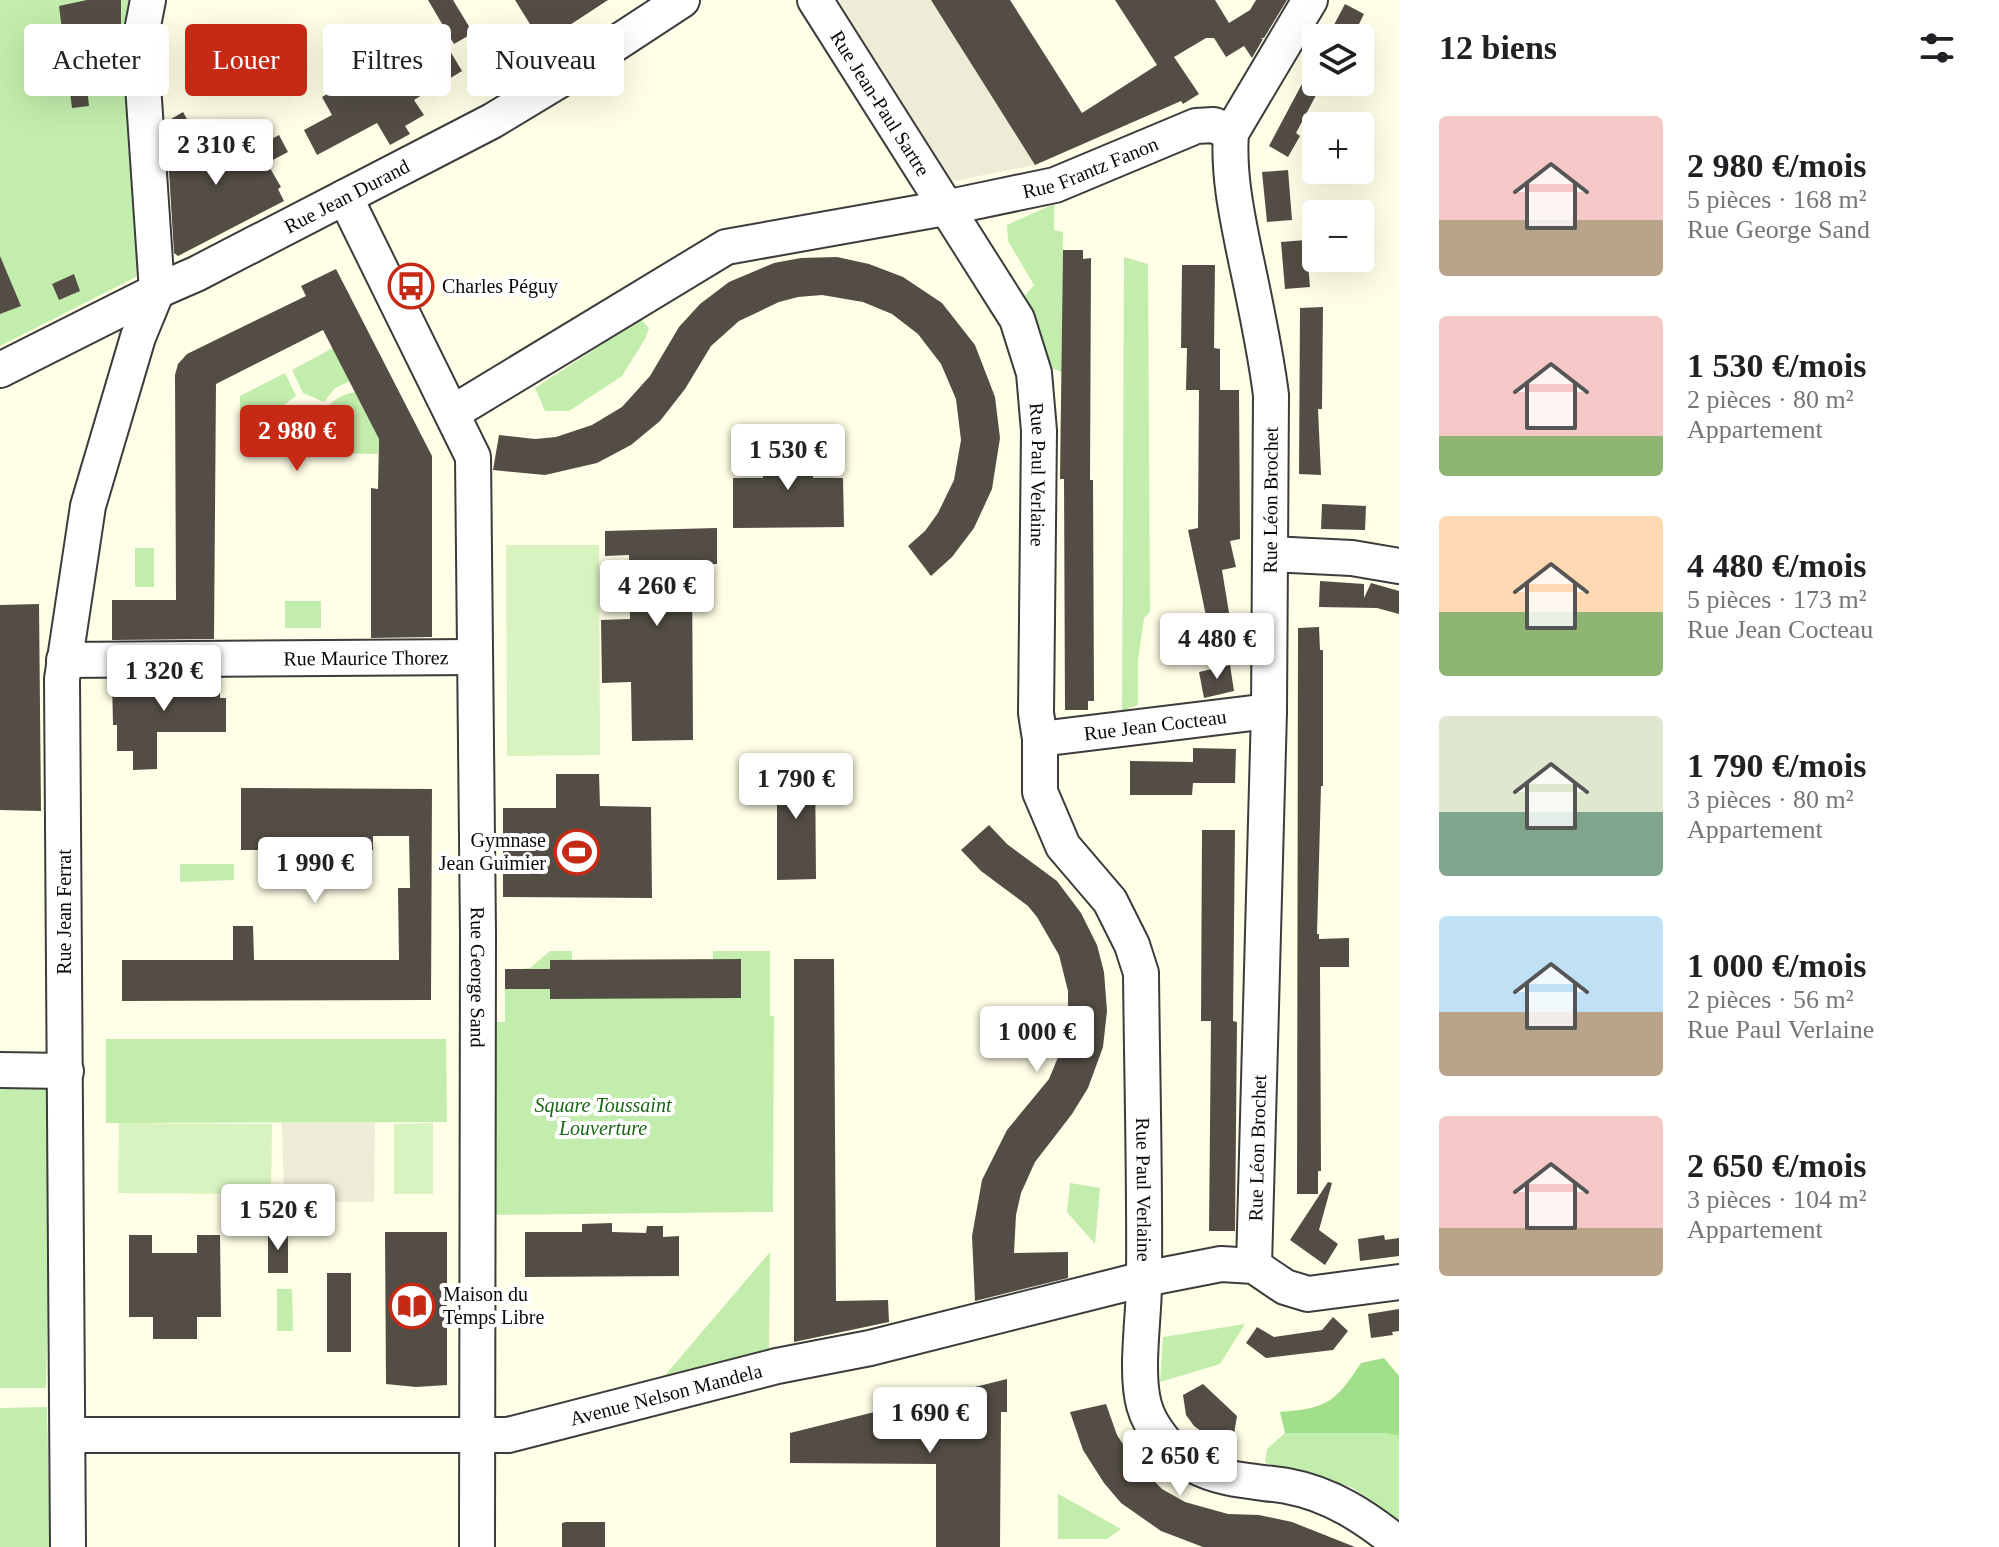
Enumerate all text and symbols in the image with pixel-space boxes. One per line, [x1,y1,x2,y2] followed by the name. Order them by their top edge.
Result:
[24,24,169,96] chip: Acheter
[185,24,307,96] chip: Louer
[323,24,451,96] chip: Filtres
[467,24,624,96] chip: Nouveau
[1302,24,1374,272] map controls
[1302,24,1374,96] button: layers
[826,26,935,180] street label: Rue Jean-Paul Sartre
[1915,26,1959,70] icon: filters
[1439,29,1557,66] text: 12 biens
[1302,112,1374,184] button: +
[142,119,290,187] pin: 2 310 €
[177,130,255,159] text: 2 310 €
[1021,132,1161,202] street label: Rue Frantz Fanon
[1687,147,1866,184] text: 2 980 €/mois
[1503,148,1599,244] icon: home
[280,155,413,237] street label: Rue Jean Durand
[1687,185,1867,214] text: 5 pièces · 168 m²
[1302,200,1374,272] button: −
[1687,215,1870,244] text: Rue George Sand
[387,262,435,310] bus stop icon: Charles Péguy
[442,275,558,298] place label: Charles Péguy
[1687,347,1866,384] text: 1 530 €/mois
[1503,348,1599,444] icon: home
[1687,385,1854,414] text: 2 pièces · 80 m²
[1026,402,1050,547] street label: Rue Paul Verlaine
[223,405,371,473] pin: 2 980 €
[1687,415,1823,444] text: Appartement
[258,416,336,445] text: 2 980 €
[714,424,862,492] pin: 1 530 €
[1259,426,1282,574] street label: Rue Léon Brochet
[749,435,827,464] text: 1 530 €
[1687,547,1866,584] text: 4 480 €/mois
[1503,548,1599,644] icon: home
[583,560,731,628] pin: 4 260 €
[618,571,696,600] text: 4 260 €
[1687,585,1867,614] text: 5 pièces · 173 m²
[1143,613,1291,681] pin: 4 480 €
[1687,615,1873,644] text: Rue Jean Cocteau
[1178,624,1256,653] text: 4 480 €
[90,645,238,713] pin: 1 320 €
[283,646,449,669] street label: Rue Maurice Thorez
[125,656,203,685] text: 1 320 €
[1083,705,1228,745] street label: Rue Jean Cocteau
[1687,747,1866,784] text: 1 790 €/mois
[1503,748,1599,844] icon: home
[722,753,870,821] pin: 1 790 €
[757,764,835,793] text: 1 790 €
[1687,785,1854,814] text: 3 pièces · 80 m²
[1687,815,1823,844] text: Appartement
[553,828,601,876] sports icon: Gymnase Jean Guimier
[439,829,546,874] place label: Gymnase Jean Guimier
[241,837,389,905] pin: 1 990 €
[276,848,354,877] text: 1 990 €
[53,849,75,975] street label: Rue Jean Ferrat
[466,907,489,1048] street label: Rue George Sand
[1687,947,1866,984] text: 1 000 €/mois
[1503,948,1599,1044] icon: home
[1687,985,1854,1014] text: 2 pièces · 56 m²
[963,1006,1111,1074] pin: 1 000 €
[1687,1015,1874,1044] text: Rue Paul Verlaine
[998,1017,1076,1046] text: 1 000 €
[1244,1074,1270,1222] street label: Rue Léon Brochet
[535,1094,672,1139] park label: Square Toussaint Louverture
[1132,1117,1155,1262] street label: Rue Paul Verlaine
[1687,1147,1866,1184] text: 2 650 €/mois
[1503,1148,1599,1244] icon: home
[204,1184,352,1252] pin: 1 520 €
[1687,1185,1867,1214] text: 3 pièces · 104 m²
[239,1195,317,1224] text: 1 520 €
[1687,1215,1823,1244] text: Appartement
[388,1282,436,1330] library icon: Maison du Temps Libre
[443,1283,544,1329] place label: Maison du Temps Libre
[568,1359,764,1430] street label: Avenue Nelson Mandela
[856,1387,1004,1455] pin: 1 690 €
[891,1398,969,1427] text: 1 690 €
[1106,1430,1254,1498] pin: 2 650 €
[1141,1441,1219,1470] text: 2 650 €

